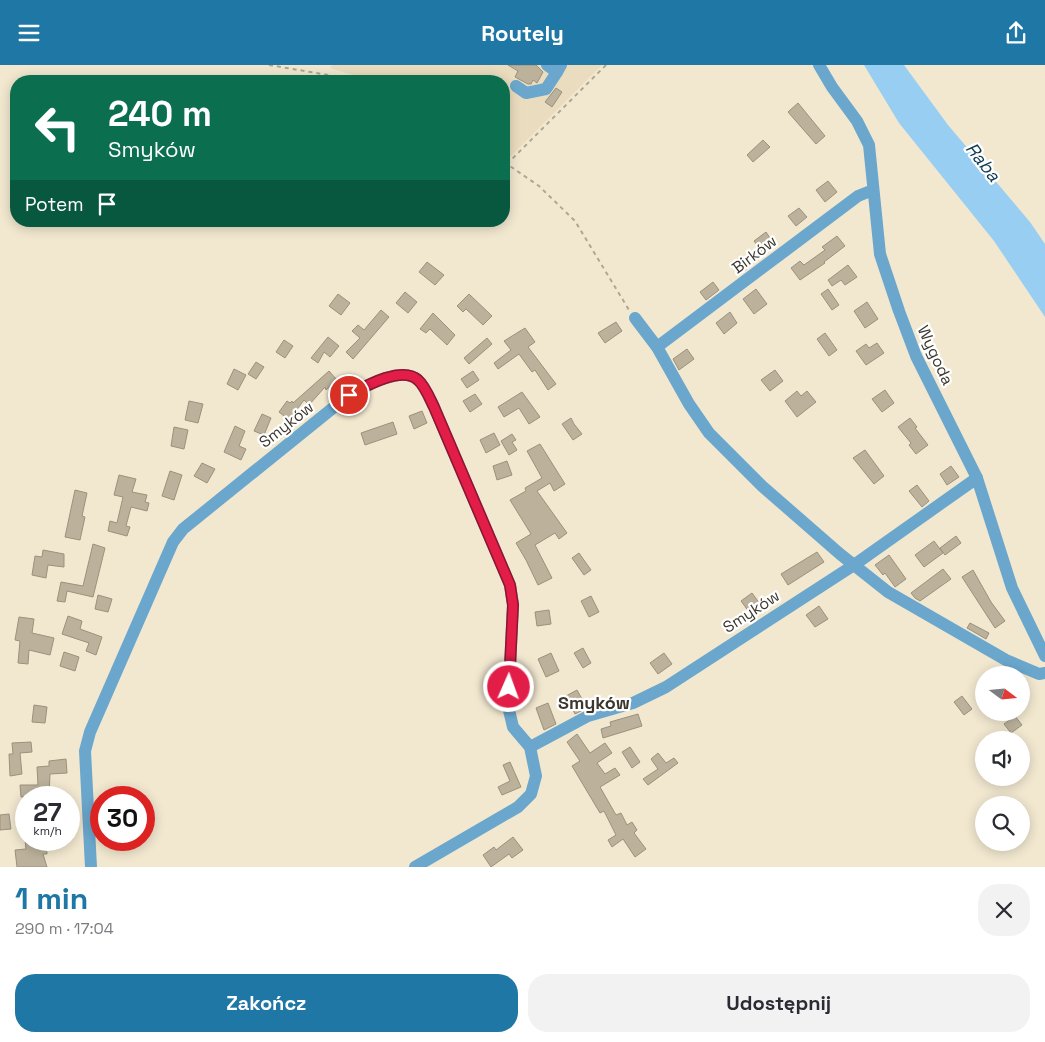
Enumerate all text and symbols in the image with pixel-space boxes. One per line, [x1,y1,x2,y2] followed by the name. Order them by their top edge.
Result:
[15,19,43,47] icon: menu
[481,19,564,47] text: Routely
[1002,19,1030,47] icon: share
[108,92,212,136] text: 240 m
[25,95,90,160] icon: left
[108,135,196,163] text: Smyków
[961,137,1006,186] water label: Raba
[93,190,121,218] icon: arrive
[25,192,83,217] text: Potem
[728,231,781,278] street label: Birków
[913,322,958,388] street label: Wygoda
[328,374,370,416] pin
[335,381,363,409] icon: arrive
[255,396,318,452] street label: Smyków
[719,585,784,638] street label: Smyków
[482,660,534,712] position arrow
[975,666,1030,721] north arrow
[975,666,1030,851] map controls
[558,691,630,714] district label: Smyków
[975,731,1030,786] button: sound
[90,786,155,851] speed limit sign: 30
[33,796,62,828] text: 27
[975,796,1030,851] button: search
[33,823,62,839] text: km/h
[15,879,88,918] text: 1 min
[978,884,1030,936] button: close
[15,918,114,939] text: 290 m · 17:04
[15,974,518,1032] button: Zakończ
[528,974,1030,1032] button: Udostępnij

